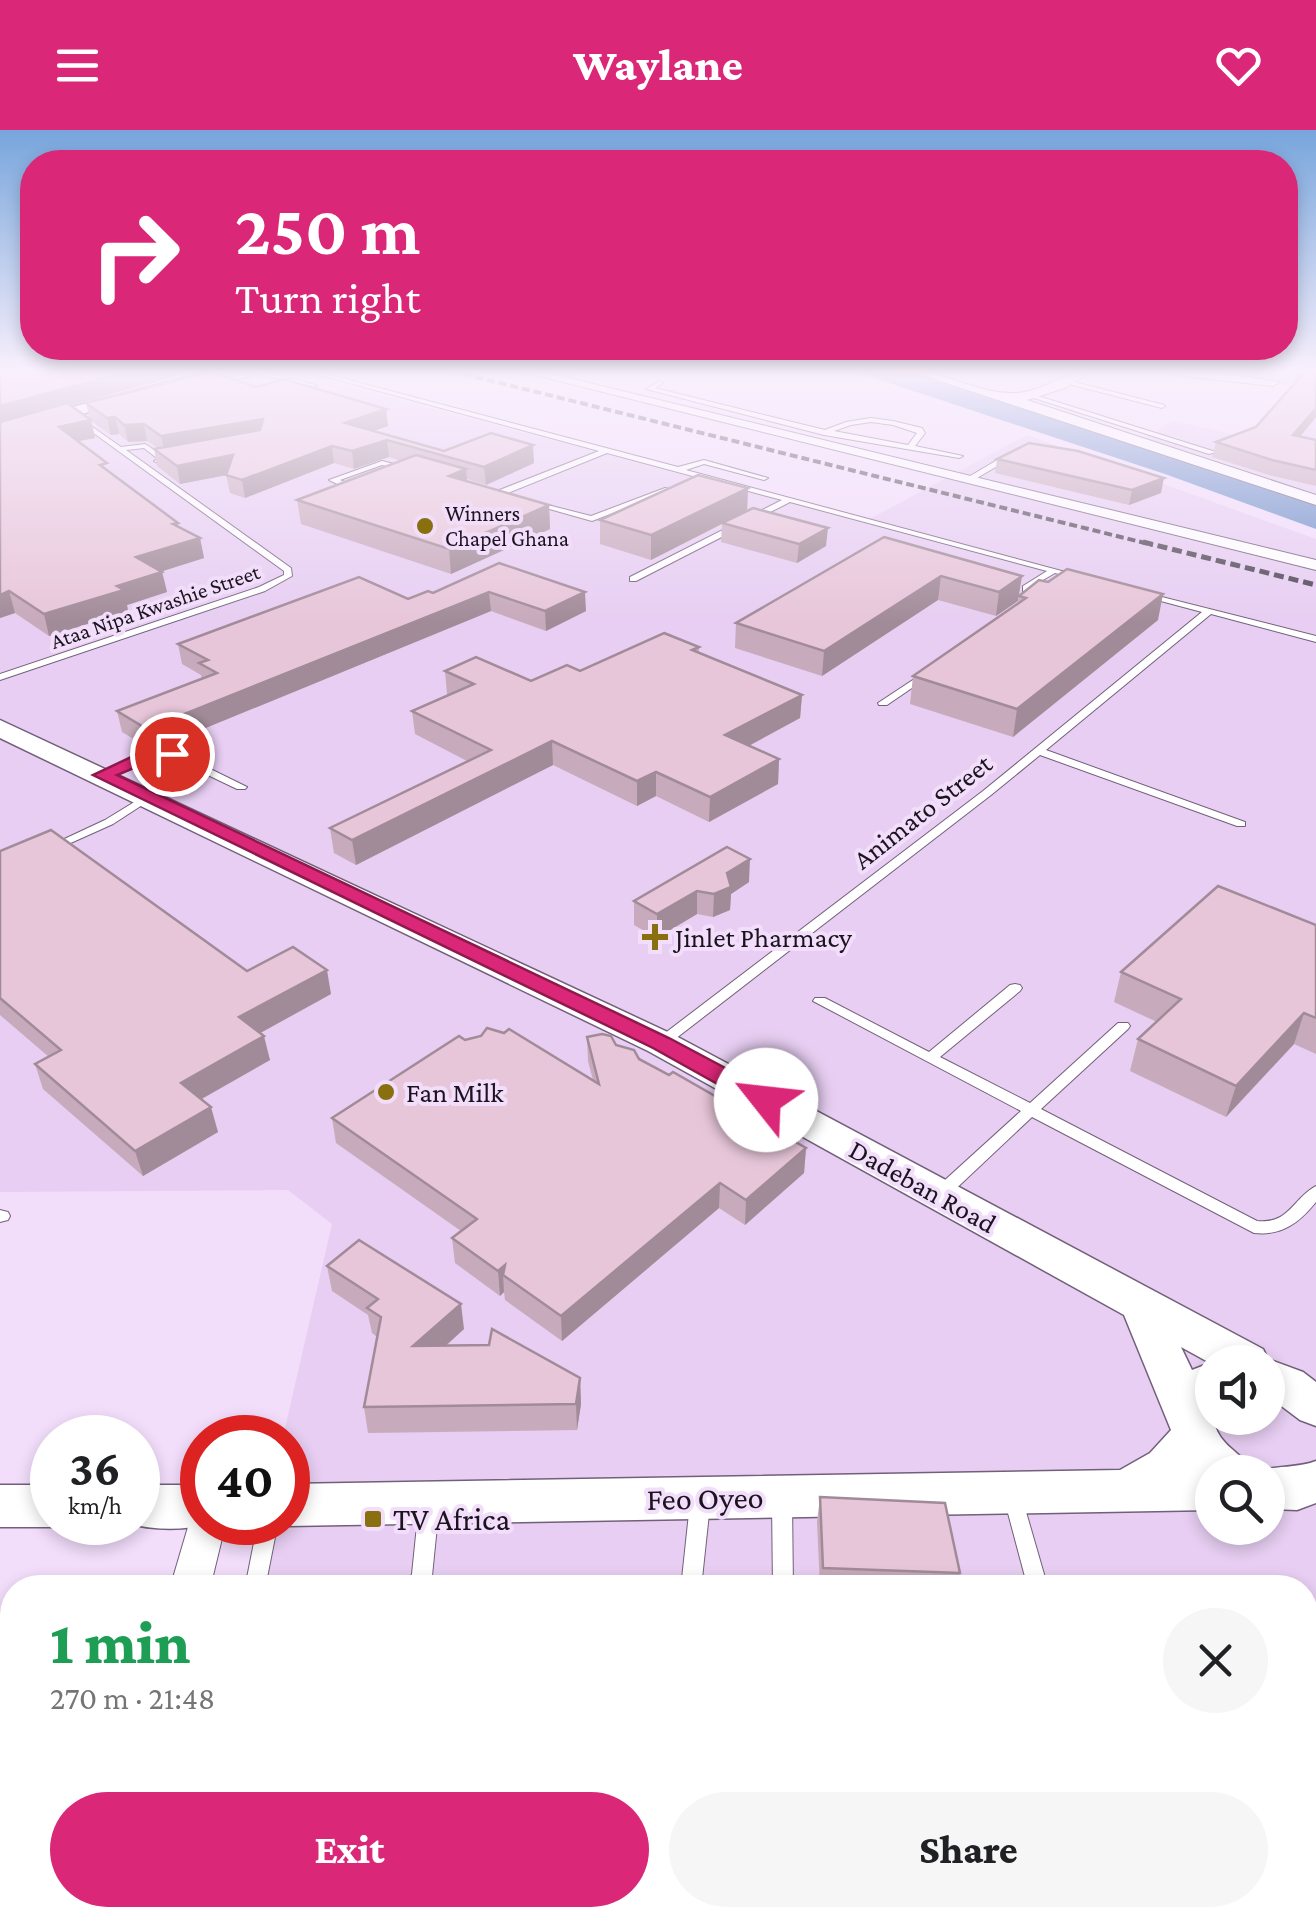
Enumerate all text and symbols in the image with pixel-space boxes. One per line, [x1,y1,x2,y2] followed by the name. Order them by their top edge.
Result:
[50,38,105,93] icon: menu
[1211,38,1266,93] icon: heart
[573,40,743,90] text: Waylane
[70,190,200,320] icon: right
[235,191,420,269] text: 250 m
[235,273,420,323] text: Turn right
[445,501,569,551] place label: Winners Chapel Ghana
[414,515,436,537] marker: Winners Chapel Ghana
[47,559,264,654] street label: Ataa Nipa Kwashie Street
[130,712,215,797] pin
[145,727,200,782] icon: arrive
[847,747,998,875] street label: Animato Street
[672,922,853,953] place label: Jinlet Pharmacy
[644,926,666,948] marker: Jinlet Pharmacy
[714,1048,818,1152] position arrow
[406,1077,504,1108] place label: Fan Milk
[375,1081,397,1103] marker: Fan Milk
[844,1133,1002,1240] street label: Dadeban Road
[1195,1345,1285,1545] map controls
[1195,1345,1285,1435] button: sound
[180,1415,310,1545] speed limit sign: 40
[69,1440,121,1496] text: 36
[1195,1455,1285,1545] button: search
[646,1479,764,1517] street label: Feo Oyeo
[68,1492,122,1519] text: km/h
[393,1501,510,1537] place label: TV Africa
[362,1508,384,1530] marker: TV Africa
[1163,1608,1268,1713] button: close
[50,1609,190,1676] text: 1 min
[50,1680,215,1716] text: 270 m · 21:48
[50,1792,649,1907] button: Exit
[669,1792,1268,1907] button: Share

